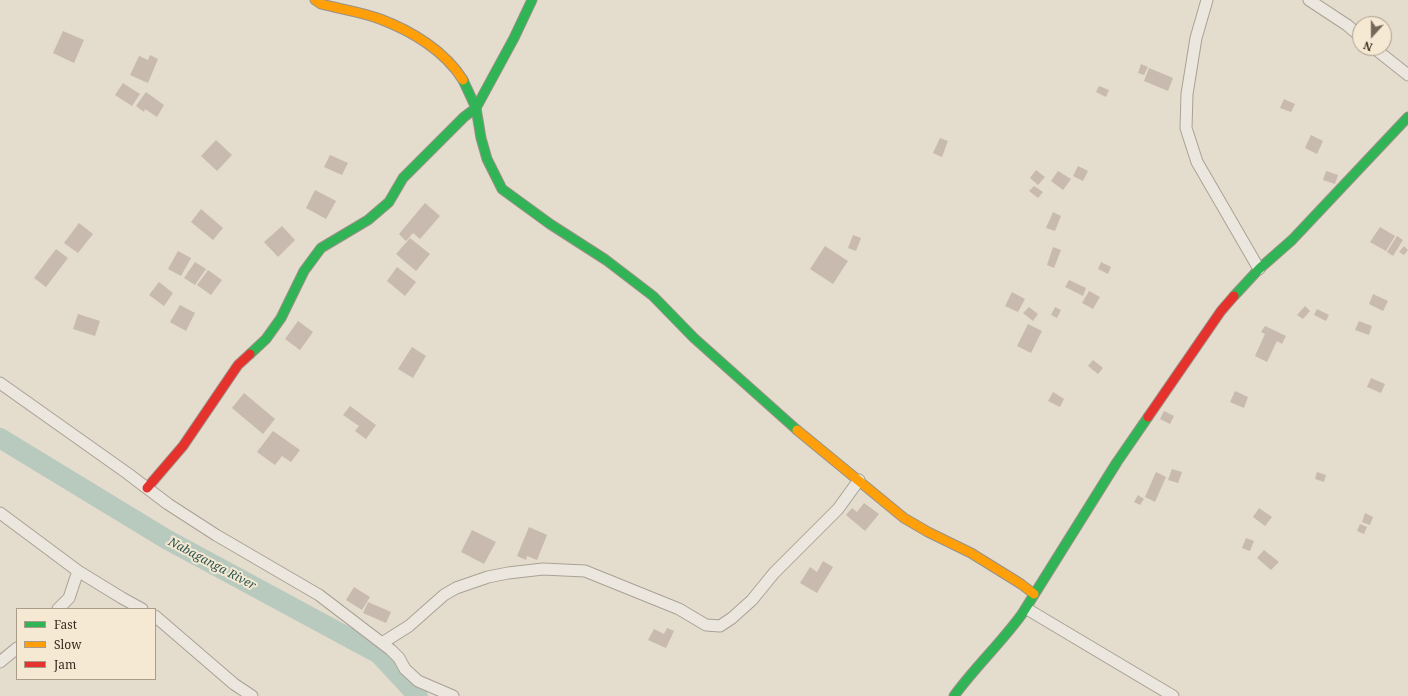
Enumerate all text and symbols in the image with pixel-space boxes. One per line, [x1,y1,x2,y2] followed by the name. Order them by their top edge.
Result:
[1352,16,1392,56] north arrow
[1361,38,1375,55] text: N
[166,535,258,593] water label: Nabaganga River
[16,608,156,680] legend
[54,616,77,633] text: Fast
[54,636,82,653] text: Slow
[54,656,76,673] text: Jam

